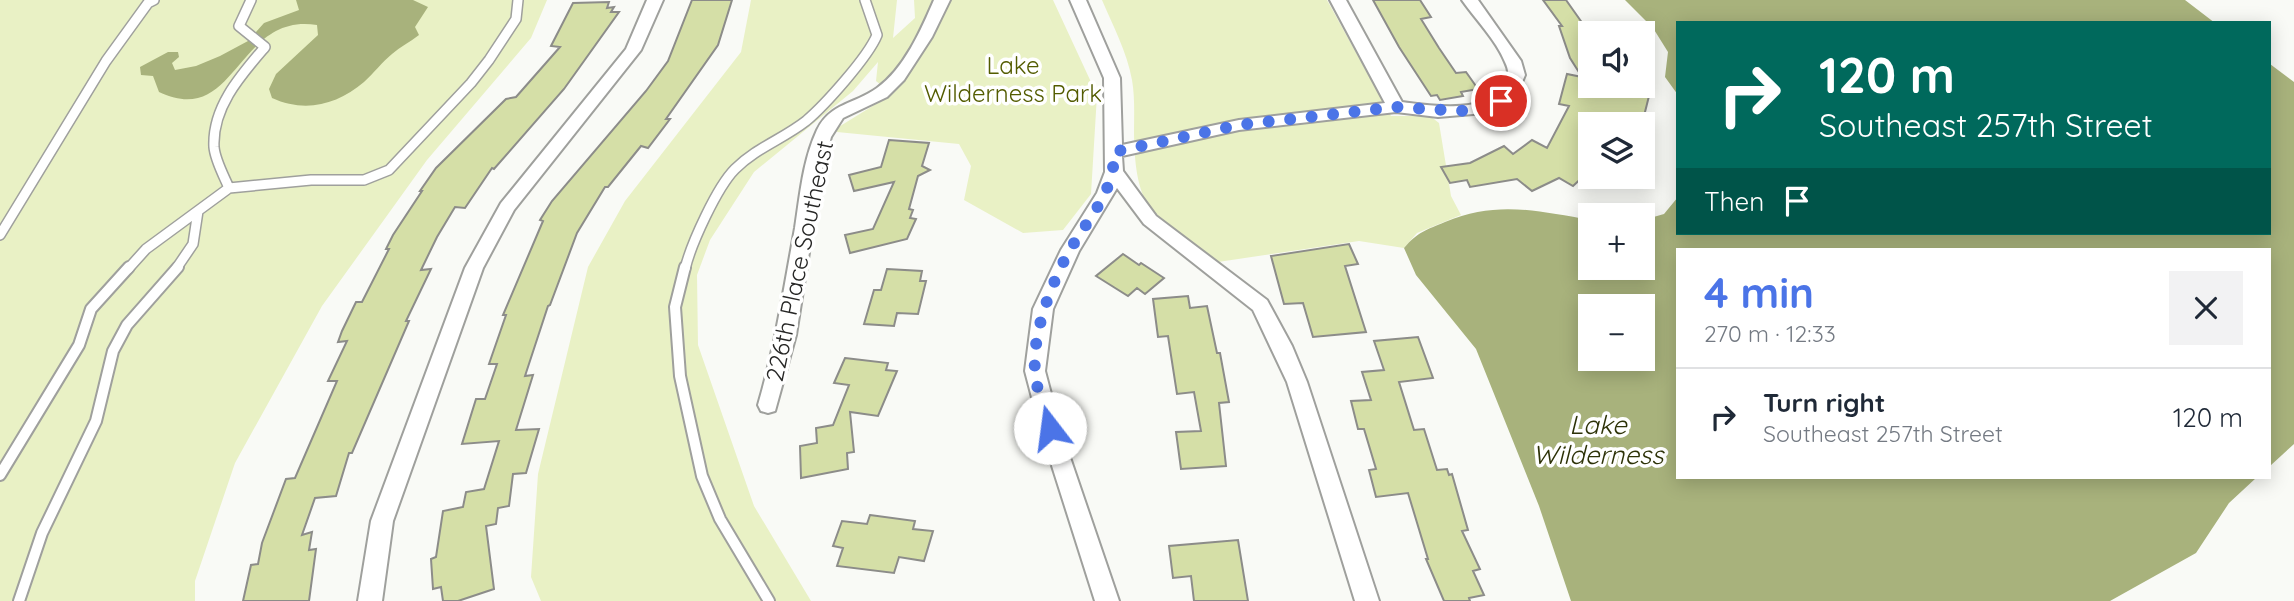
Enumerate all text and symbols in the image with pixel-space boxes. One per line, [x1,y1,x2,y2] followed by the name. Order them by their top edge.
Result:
[1578,21,1655,371] map controls
[1578,21,1655,98] button: sound
[1819,44,1955,105] text: 120 m
[1704,49,1795,140] icon: right
[924,50,1102,108] park label: Lake Wilderness Park
[1471,71,1531,131] pin
[1482,82,1520,120] icon: arrive
[1819,105,2153,145] text: Southeast 257th Street
[1578,112,1655,189] button: layers
[759,138,839,384] street label: 226th Place Southeast
[1778,182,1816,220] icon: arrive
[1704,185,1764,218] text: Then
[1578,203,1655,280] button: +
[1704,266,1814,319] text: 4 min
[2169,271,2243,345] button: close
[1578,294,1655,371] button: −
[1704,319,1836,348] text: 270 m · 12:33
[1763,386,1885,419] text: Turn right
[1013,391,1087,465] position arrow
[1704,398,1742,436] icon: right
[2173,401,2243,434] text: 120 m
[1533,408,1665,471] water label: Lake Wilderness
[1763,419,2003,448] text: Southeast 257th Street

